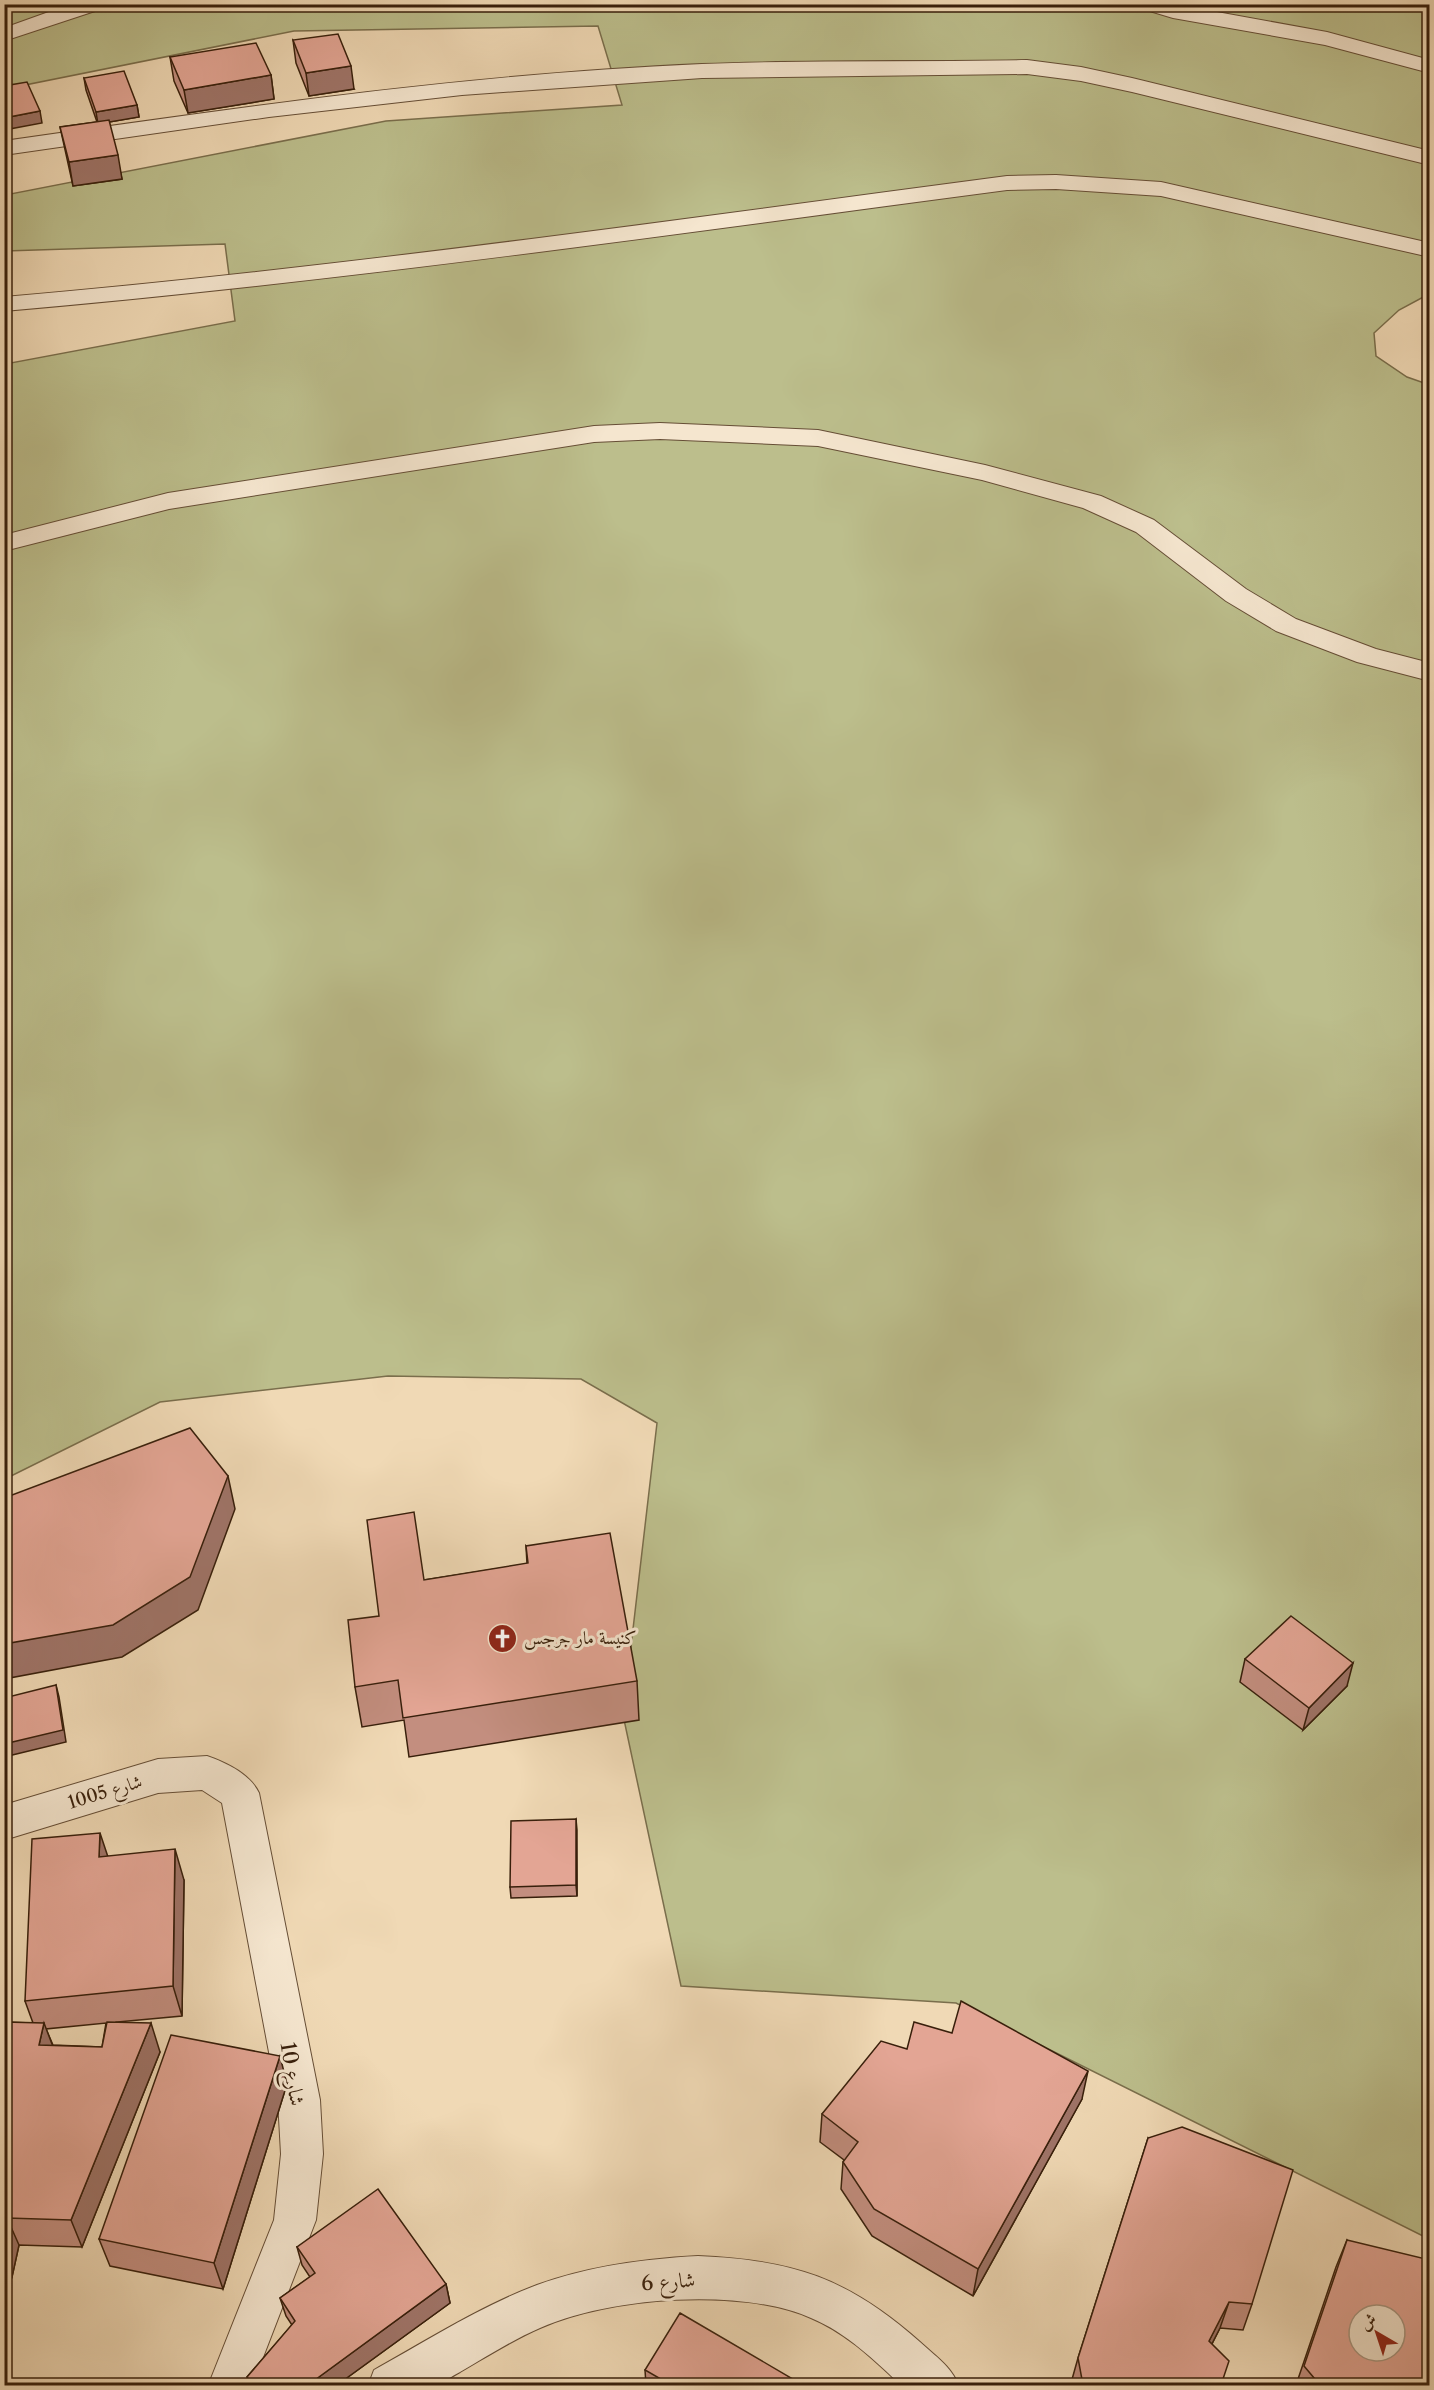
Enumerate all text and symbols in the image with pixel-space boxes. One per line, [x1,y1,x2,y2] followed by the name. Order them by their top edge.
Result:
[487,1622,519,1654] church icon: كنيسة مار جرجس
[524,1627,637,1650] place label: كنيسة مار جرجس
[65,1770,146,1817] street label: شارع 1005
[270,2040,310,2109] street label: شارع 10
[640,2267,696,2301] street label: شارع 6
[1347,2303,1407,2363] north arrow
[1355,2309,1380,2334] text: ش

